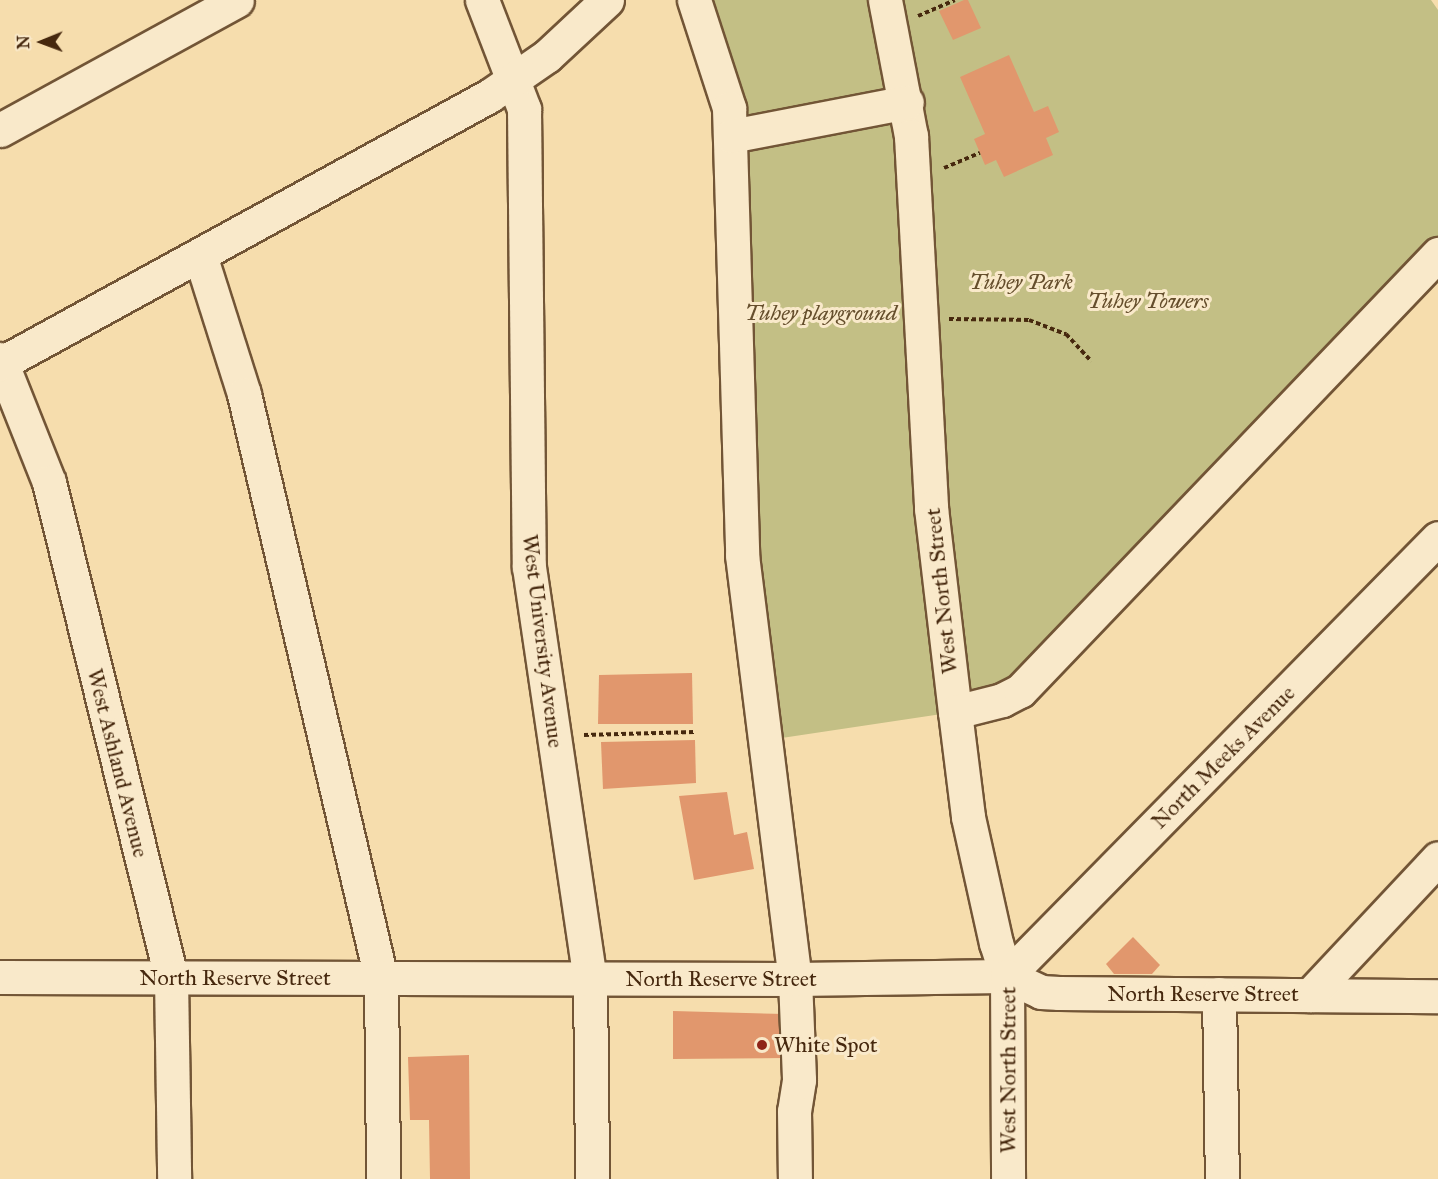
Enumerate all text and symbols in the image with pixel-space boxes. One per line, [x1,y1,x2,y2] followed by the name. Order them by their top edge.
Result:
[12,12,72,72] north arrow
[14,35,33,49] text: N
[969,269,1073,295] park label: Tuhey Park
[1087,288,1209,314] park label: Tuhey Towers
[745,300,897,326] park label: Tuhey playground
[919,507,963,675] street label: West North Street
[517,533,569,749] street label: West University Avenue
[82,666,154,860] street label: West Ashland Avenue
[1146,680,1300,834] street label: North Meeks Avenue
[139,965,331,991] street label: North Reserve Street
[625,966,817,992] street label: North Reserve Street
[1107,981,1299,1007] street label: North Reserve Street
[995,987,1021,1153] street label: West North Street
[774,1032,878,1058] place label: White Spot
[755,1038,769,1052] marker: White Spot

